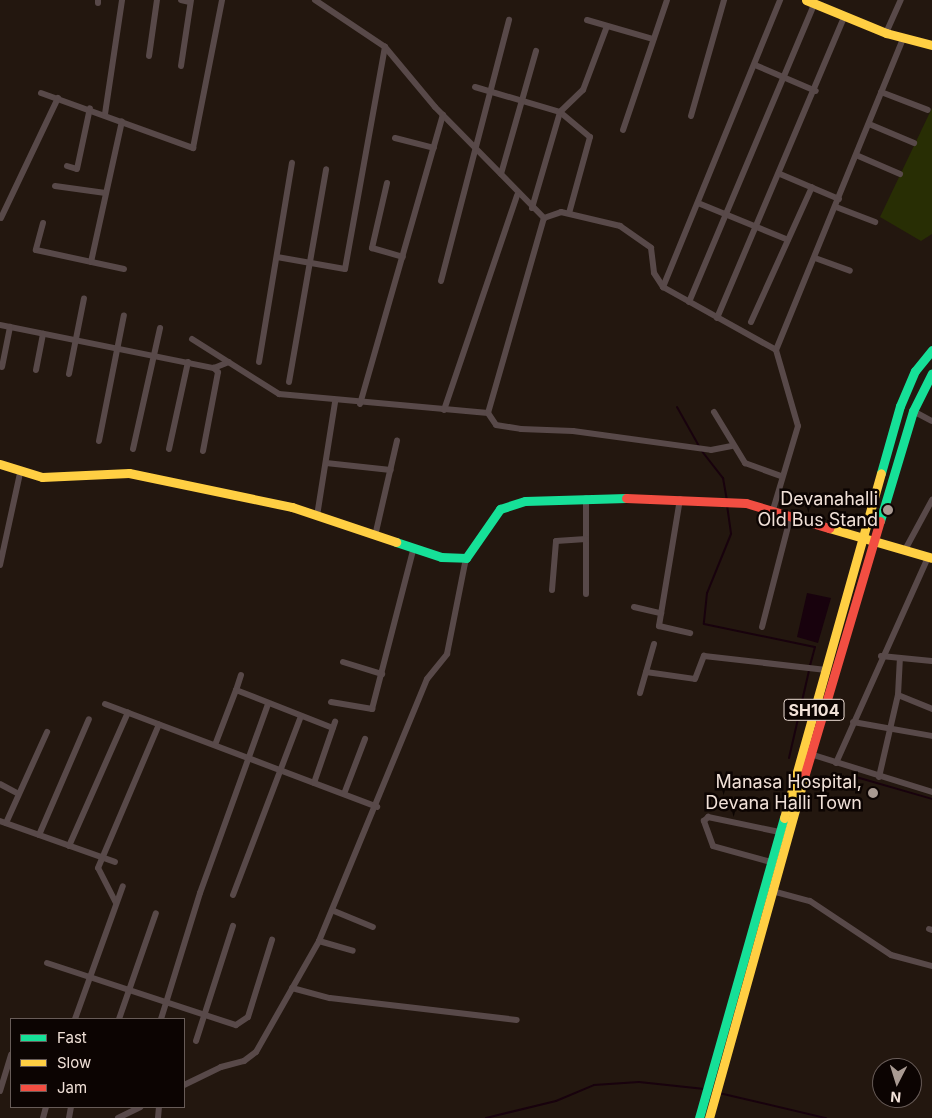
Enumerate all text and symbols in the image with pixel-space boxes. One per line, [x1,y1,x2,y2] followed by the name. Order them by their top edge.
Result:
[758,489,878,532] place label: Devanahalli Old Bus Stand
[882,504,894,516] marker: Devanahalli Old Bus Stand
[783,696,845,724] road number: SH104
[705,772,862,814] place label: Manasa Hospital, Devana Halli Town
[866,786,880,800] marker: Manasa Hospital, Devana Halli Town
[10,1018,185,1108] legend
[57,1028,87,1047] text: Fast
[57,1053,91,1072] text: Slow
[872,1058,922,1108] north arrow
[57,1078,87,1097] text: Jam
[890,1089,902,1106] text: N

